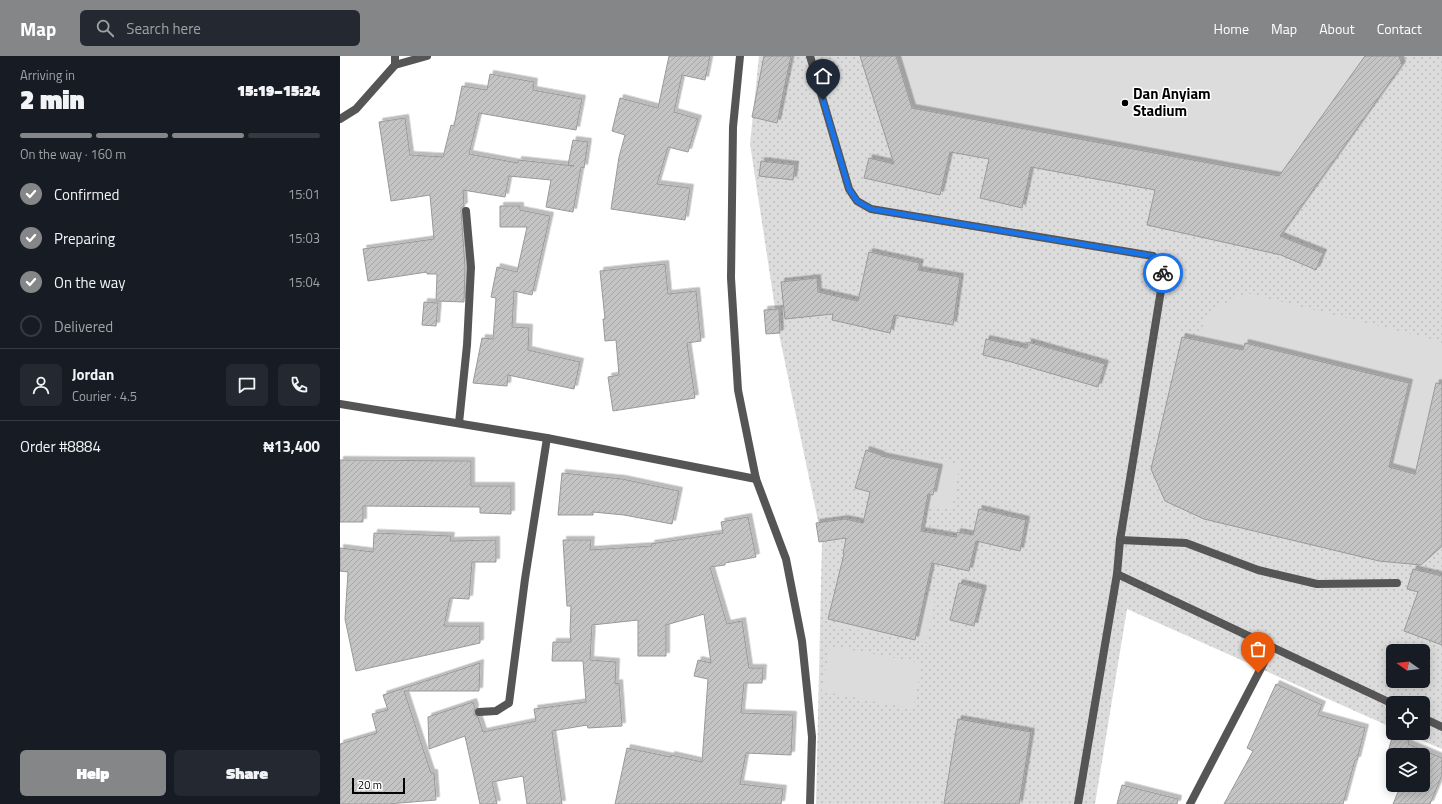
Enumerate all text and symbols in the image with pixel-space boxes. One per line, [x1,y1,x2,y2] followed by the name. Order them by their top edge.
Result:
[80,10,360,46] search box
[20,14,56,43] text: Map
[94,17,116,39] icon: search
[126,17,201,40] text: Search here
[1214,18,1249,39] text: Home
[1271,18,1297,39] text: Map
[1319,18,1355,39] text: About
[1377,18,1422,39] text: Contact
[806,59,840,100] pin
[20,65,75,85] text: Arriving in
[812,65,834,87] icon: home
[237,79,320,102] text: 15:19–15:24
[20,80,85,119] text: 2 min
[1133,82,1211,122] place label: Dan Anyiam Stadium
[1120,98,1130,108] marker: Dan Anyiam Stadium
[20,144,126,164] text: On the way · 160 m
[20,183,42,205] icon: check
[54,183,119,206] text: Confirmed
[288,184,320,204] text: 15:01
[20,227,42,249] icon: check
[54,227,115,250] text: Preparing
[288,228,320,248] text: 15:03
[1143,253,1183,293] courier
[1152,262,1174,284] icon: bike
[20,271,42,293] icon: check
[54,271,126,294] text: On the way
[288,272,320,292] text: 15:04
[54,315,113,338] text: Delivered
[72,363,114,386] text: Jordan
[20,364,62,406] button: person
[226,364,268,406] button: chat
[278,364,320,406] button: phone
[72,386,137,406] text: Courier · 4.5
[20,435,101,458] text: Order #8884
[263,435,320,458] text: ₦13,400
[1241,632,1275,673] pin
[1247,638,1269,660] icon: bag
[1386,644,1430,688] north arrow
[1386,644,1430,792] map controls
[1386,696,1430,740] button: locate
[1386,748,1430,792] button: layers
[20,750,166,796] button: Help
[174,750,320,796] button: Share
[352,776,405,795] scale bar
[358,777,382,793] text: 20 m

